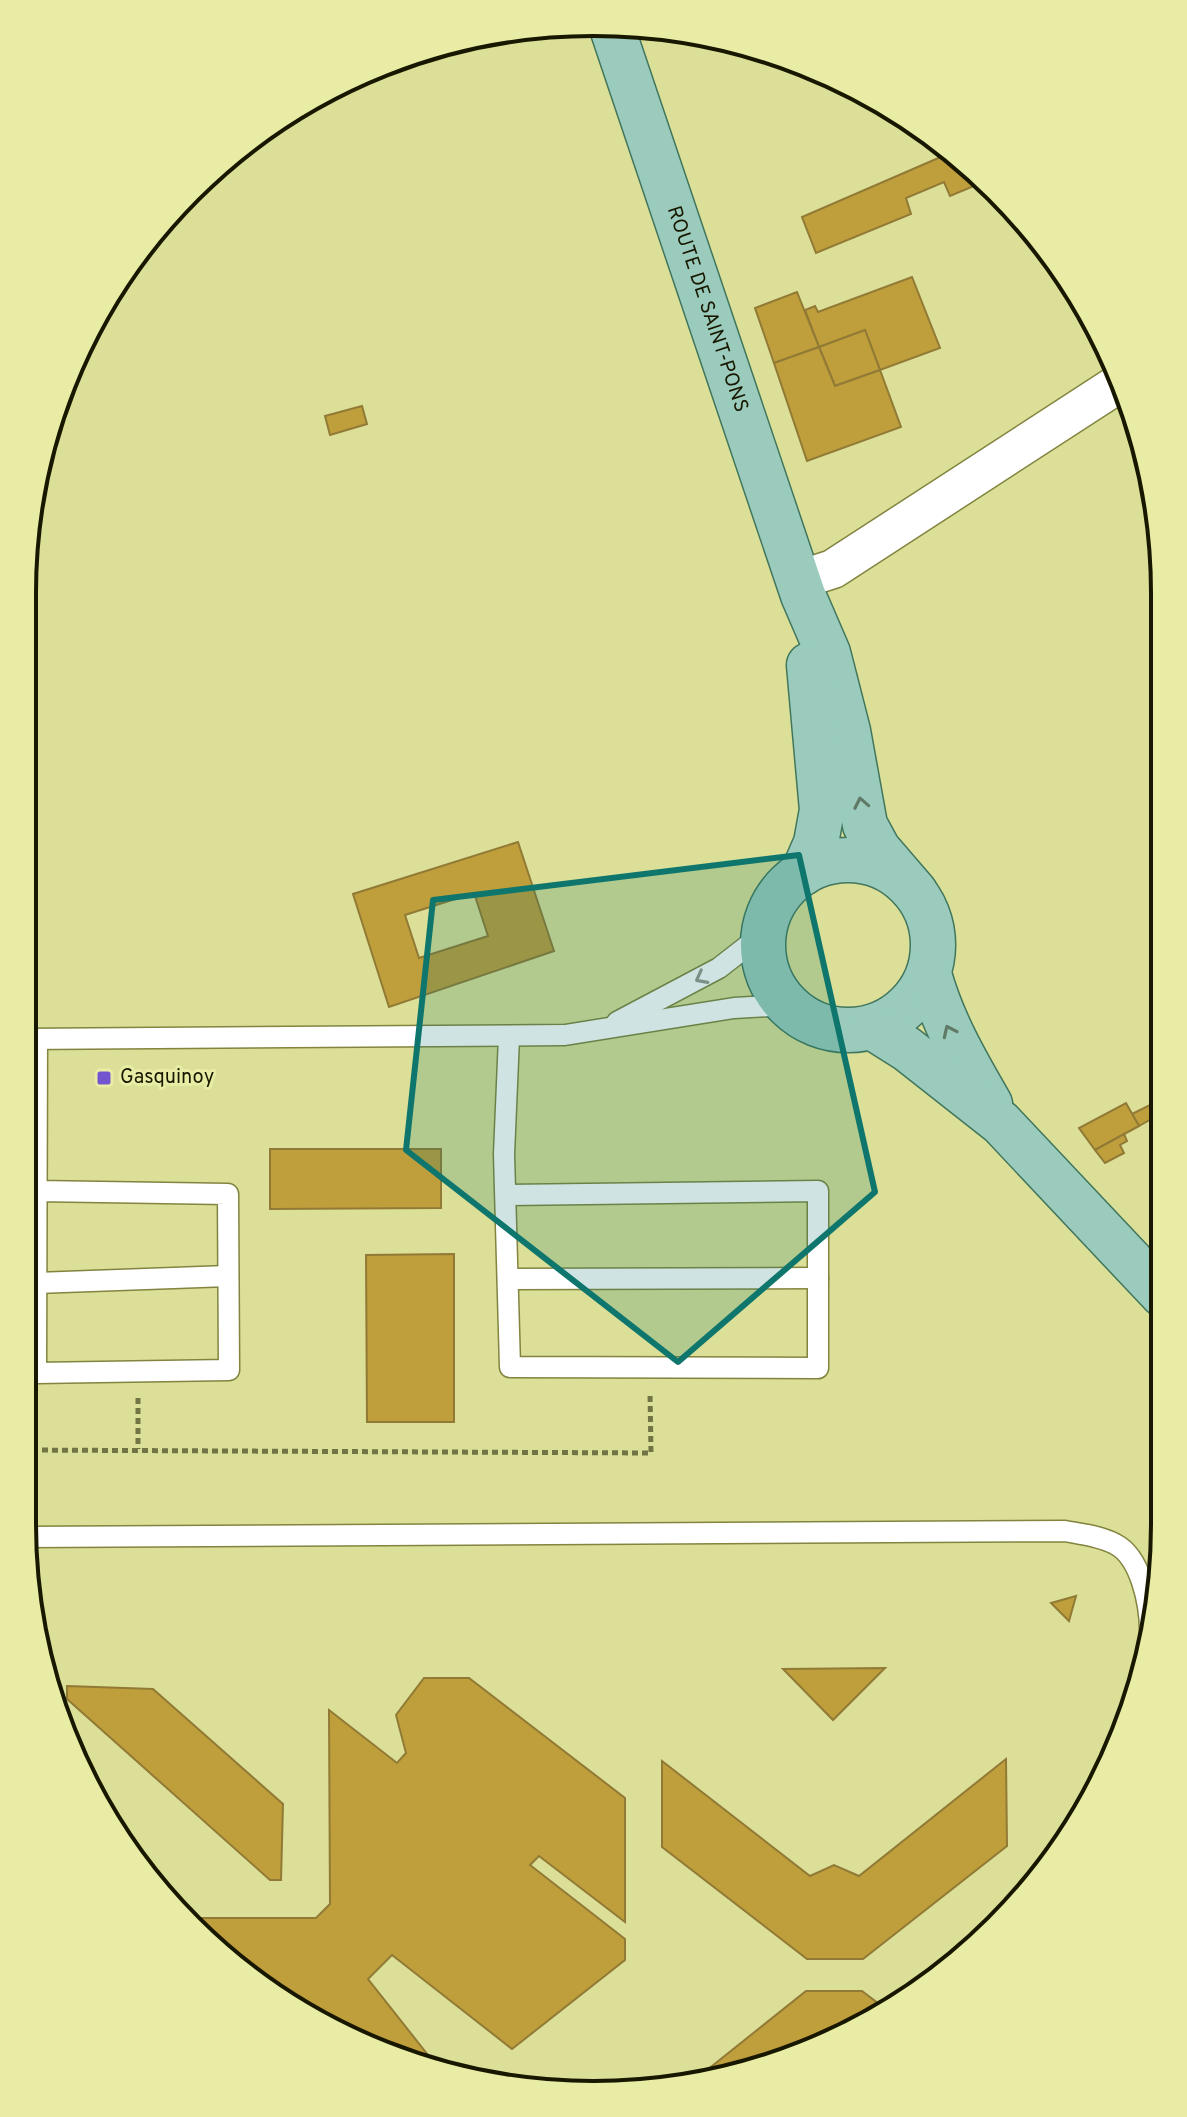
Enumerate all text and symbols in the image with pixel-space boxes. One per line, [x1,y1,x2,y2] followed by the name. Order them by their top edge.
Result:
[660,203,754,416] street label: ROUTE DE SAINT-PONS
[854,796,871,810] one-way arrow
[695,968,709,983] one-way arrow
[943,1025,959,1039] one-way arrow
[120,1065,214,1091] place label: Gasquinoy
[95,1069,113,1087] marker: Gasquinoy

